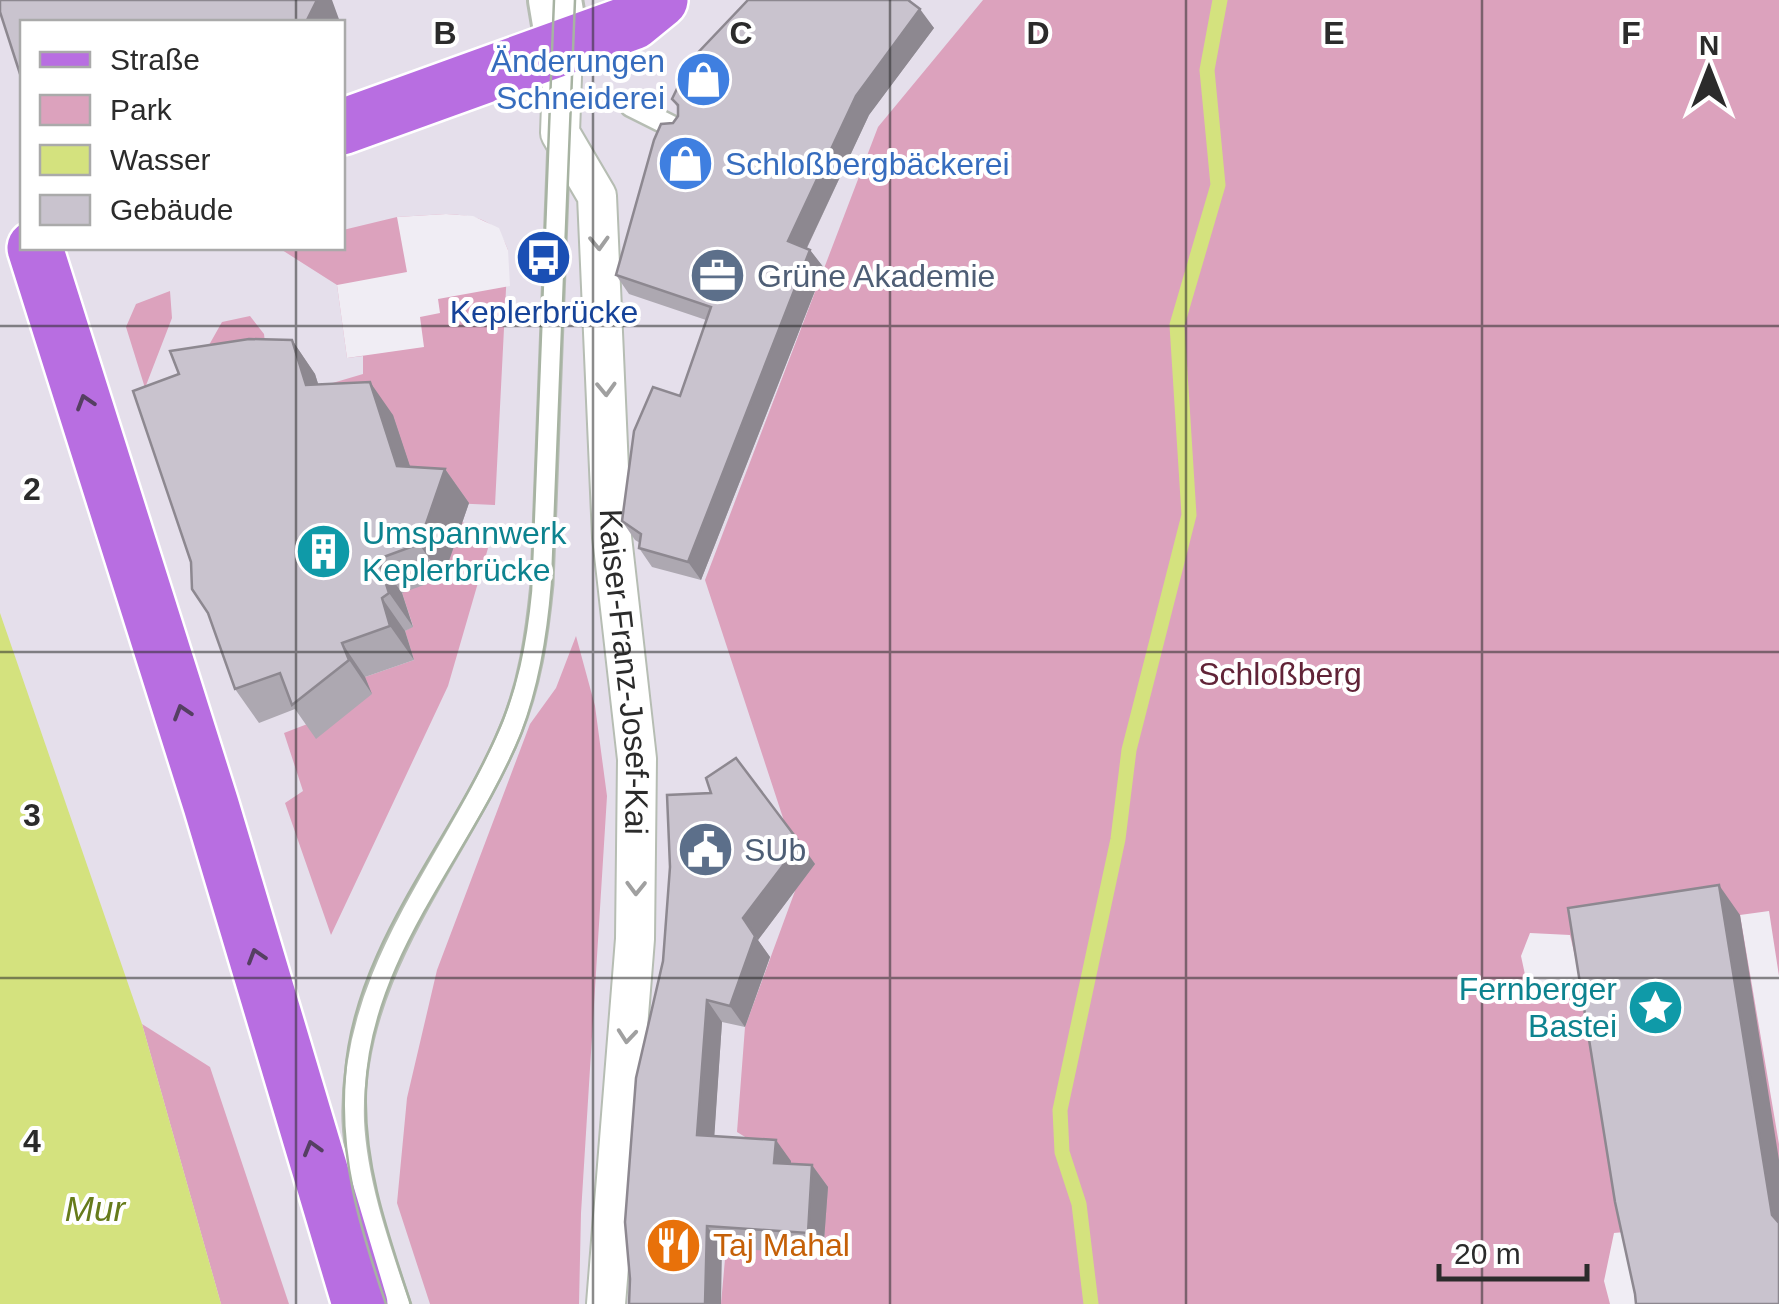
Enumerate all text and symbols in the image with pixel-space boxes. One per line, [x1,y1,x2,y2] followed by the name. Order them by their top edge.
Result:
[433,15,457,51] text: B
[729,15,753,51] text: C
[1026,15,1050,51] text: D
[1323,15,1345,51] text: E
[1621,15,1641,51] text: F
[20,20,345,250] legend
[1659,20,1759,120] north arrow
[1699,30,1719,61] text: N
[110,43,200,76] text: Straße
[491,43,665,116] place label: Änderungen Schneiderei
[674,49,734,109] shop icon: Änderungen Schneiderei
[110,93,173,126] text: Park
[656,134,716,194] shop icon: Schloßbergbäckerei
[110,143,211,176] text: Wasser
[725,146,1010,182] place label: Schloßbergbäckerei
[110,193,233,226] text: Gebäude
[514,228,574,288] bus stop icon: Keplerbrücke
[589,236,610,252] one-way arrow
[688,246,748,306] office icon: Grüne Akademie
[757,258,995,294] place label: Grüne Akademie
[450,294,638,330] place label: Keplerbrücke
[595,381,616,397] one-way arrow
[76,394,97,411] one-way arrow
[23,471,41,507] text: 2
[593,508,655,835] street label: Kaiser-Franz-Josef-Kai
[362,515,568,588] place label: Umspannwerk Keplerbrücke
[293,521,353,581] building icon: Umspannwerk Keplerbrücke
[1198,656,1362,692] park label: Schloßberg
[174,704,194,721] one-way arrow
[23,797,41,833] text: 3
[675,820,735,880] public building icon: SUb
[744,832,806,868] place label: SUb
[626,881,647,897] one-way arrow
[247,948,268,965] one-way arrow
[1459,971,1617,1044] place label: Fernberger Bastei
[1626,977,1686,1037] place icon: Fernberger Bastei
[617,1029,639,1045] one-way arrow
[23,1123,41,1159] text: 4
[303,1141,324,1158] one-way arrow
[65,1189,126,1228] water label: Mur
[644,1215,704,1275] restaurant icon: Taj Mahal
[1439,1219,1586,1281] scale bar
[713,1227,850,1263] place label: Taj Mahal
[1454,1237,1521,1270] text: 20 m

